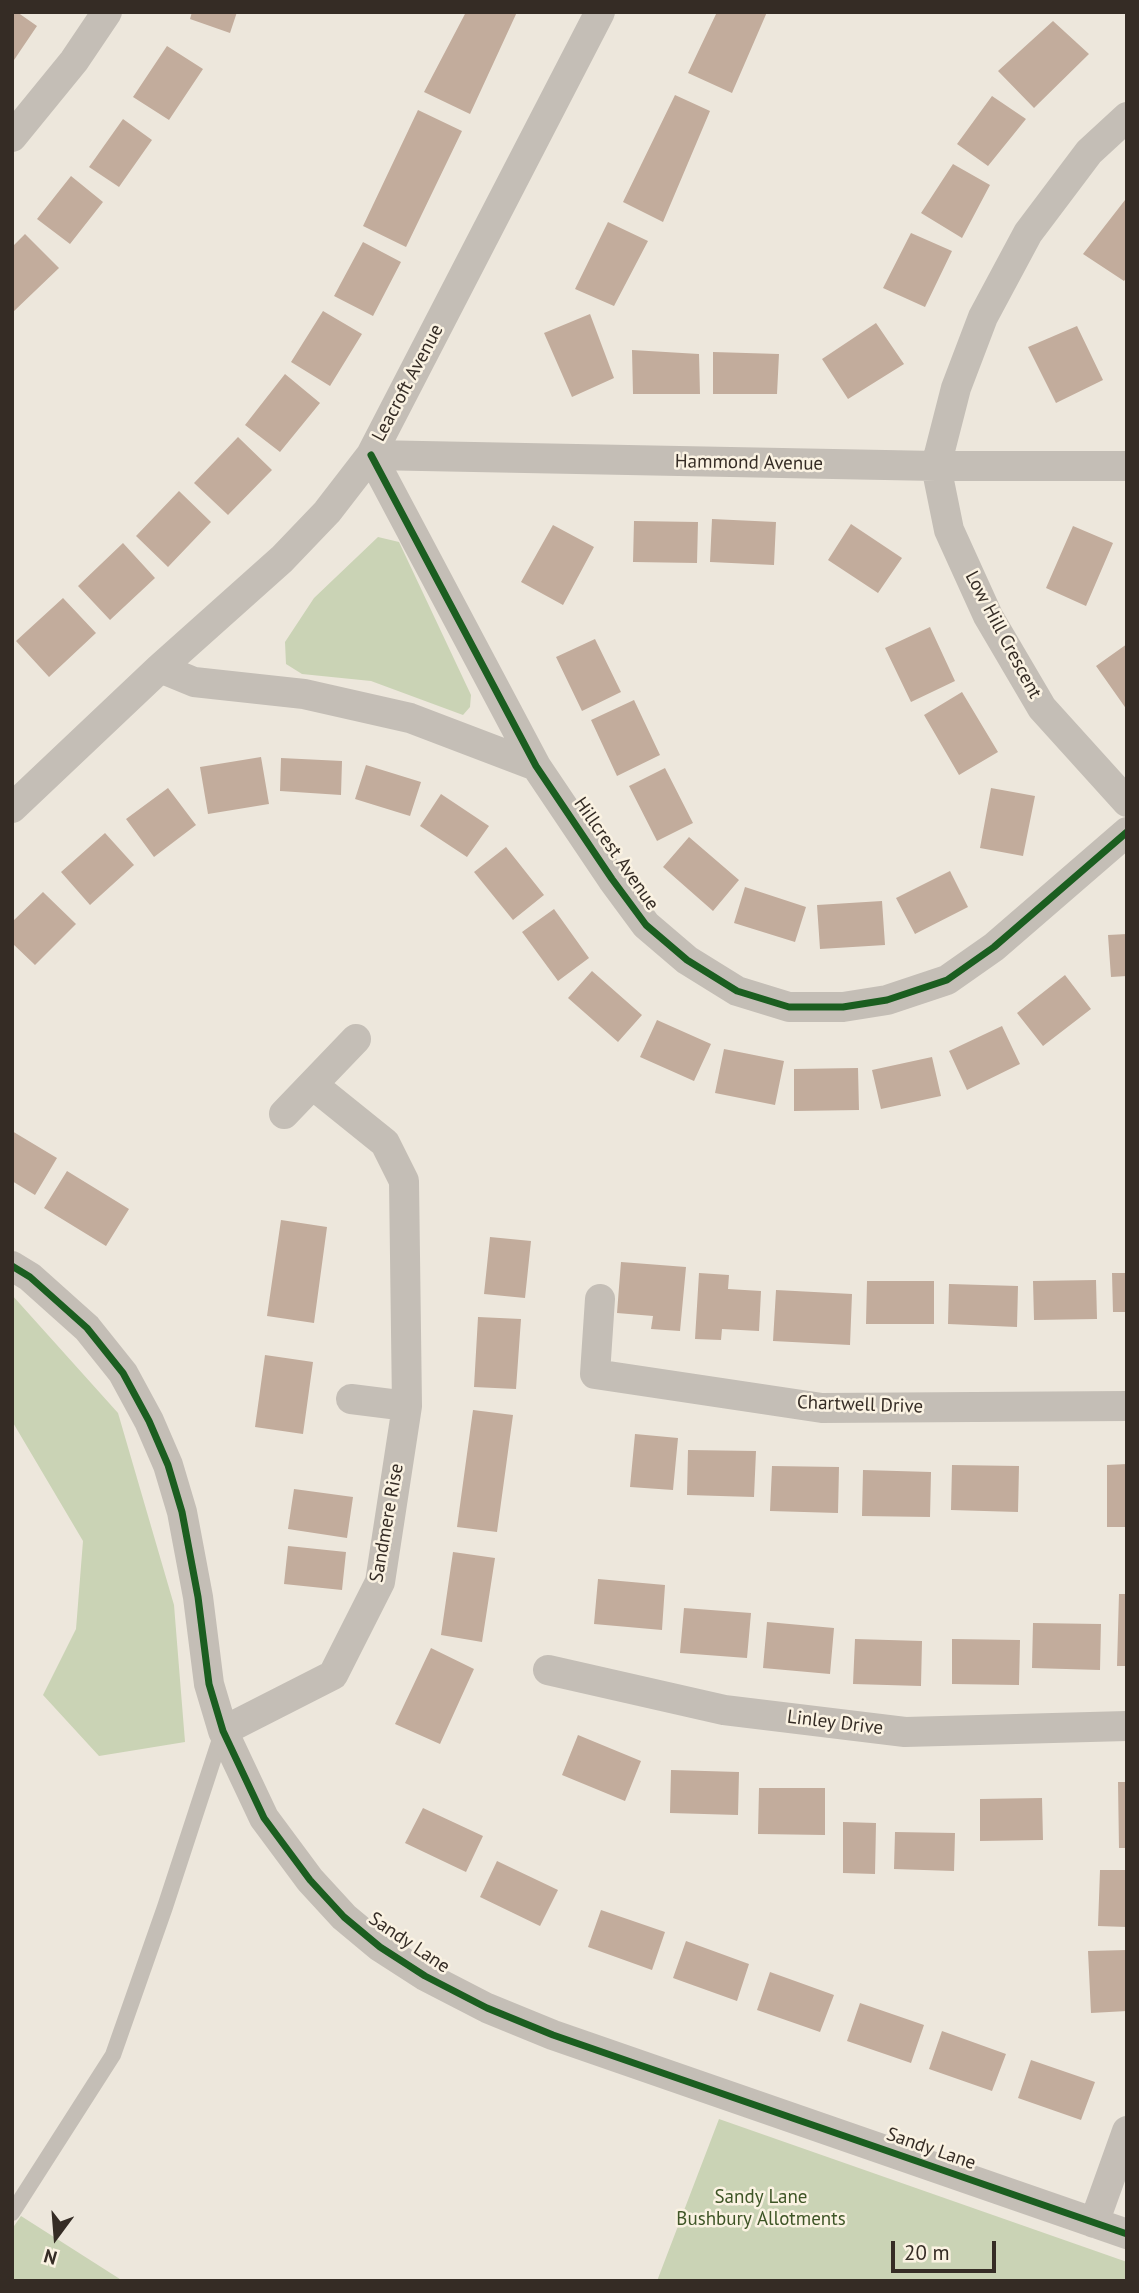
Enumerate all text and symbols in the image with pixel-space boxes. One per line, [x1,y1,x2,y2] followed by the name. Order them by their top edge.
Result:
[368,321,448,445] street label: Leacroft Avenue
[675,450,823,476] street label: Hammond Avenue
[960,567,1046,703] street label: Low Hill Crescent
[569,793,663,915] street label: Hillcrest Avenue
[796,1391,924,1419] street label: Chartwell Drive
[365,1462,409,1584] street label: Sandmere Rise
[786,1706,884,1740] street label: Linley Drive
[364,1908,454,1978] street label: Sandy Lane
[883,2123,979,2175] street label: Sandy Lane
[676,2187,846,2231] park label: Sandy Lane Bushbury Allotments
[21,2202,91,2272] north arrow
[894,2226,999,2270] scale bar
[904,2239,950,2266] text: 20 m
[41,2244,60,2270] text: N

